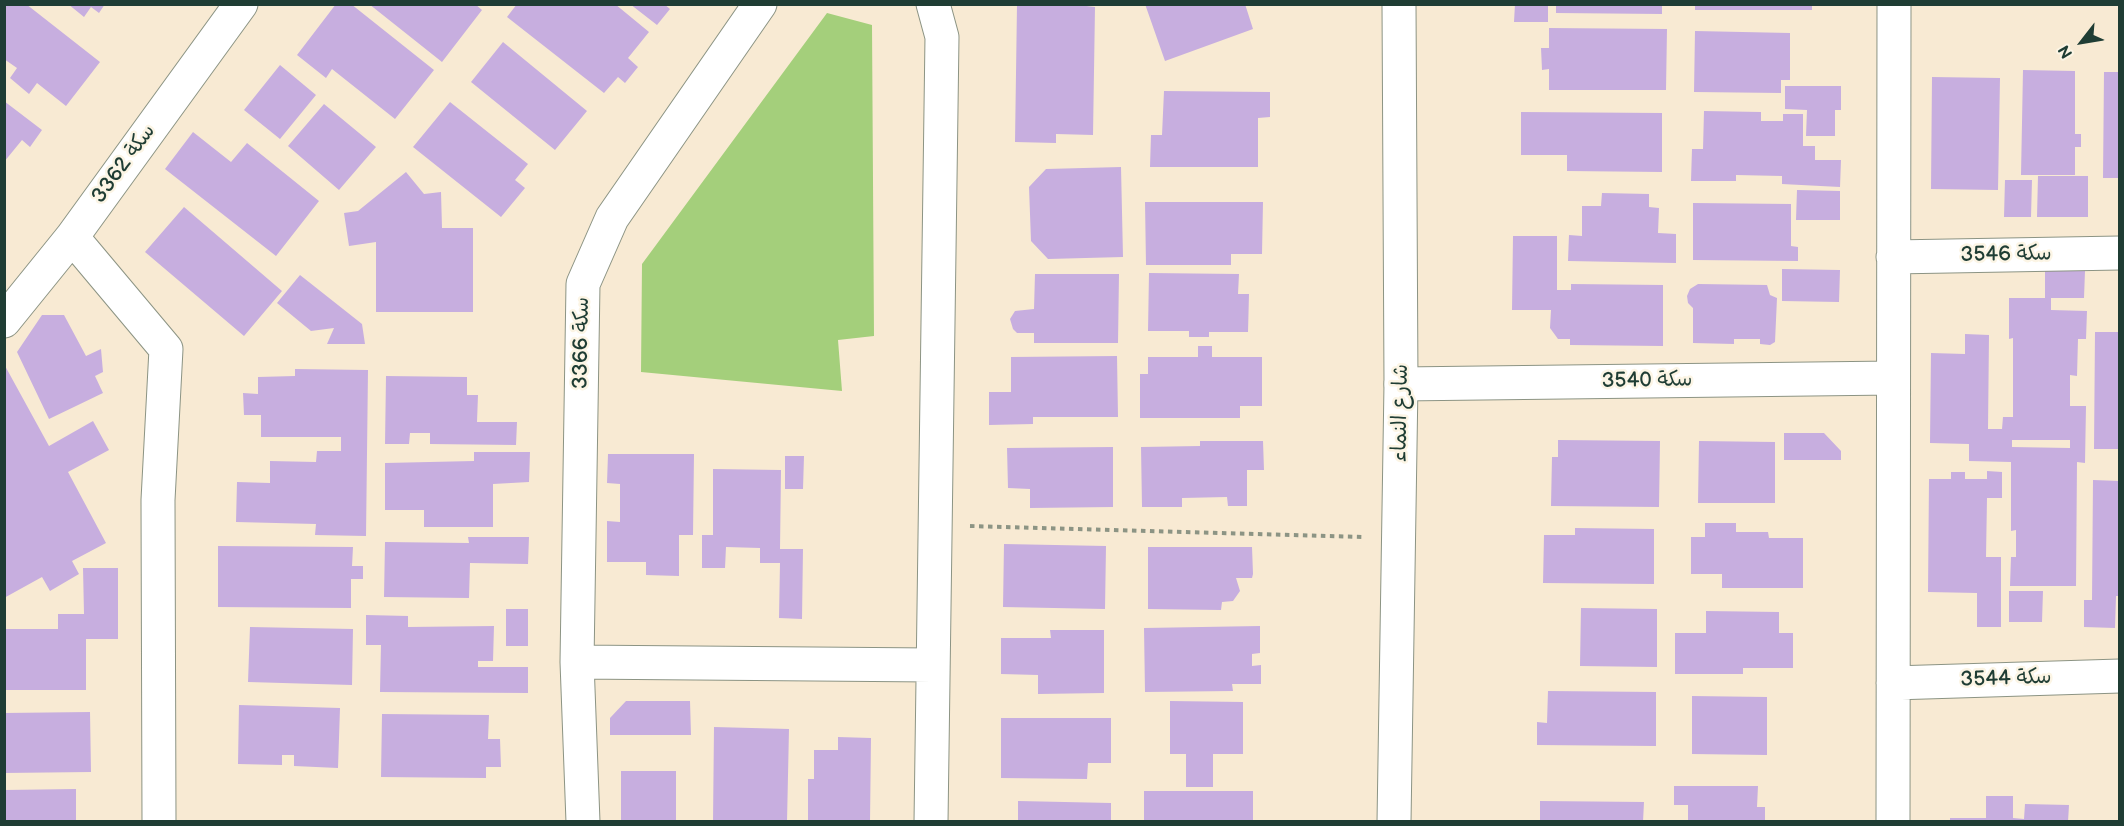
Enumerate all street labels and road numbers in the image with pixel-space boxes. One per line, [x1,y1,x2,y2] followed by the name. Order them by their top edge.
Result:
[87,119,161,209] street label: سكة 3362
[1960,242,2052,268] street label: سكة 3546
[569,297,595,389] street label: سكة 3366
[1388,364,1414,462] street label: شارع النماء
[1601,368,1693,394] street label: سكة 3540
[1960,665,2052,693] street label: سكة 3544

